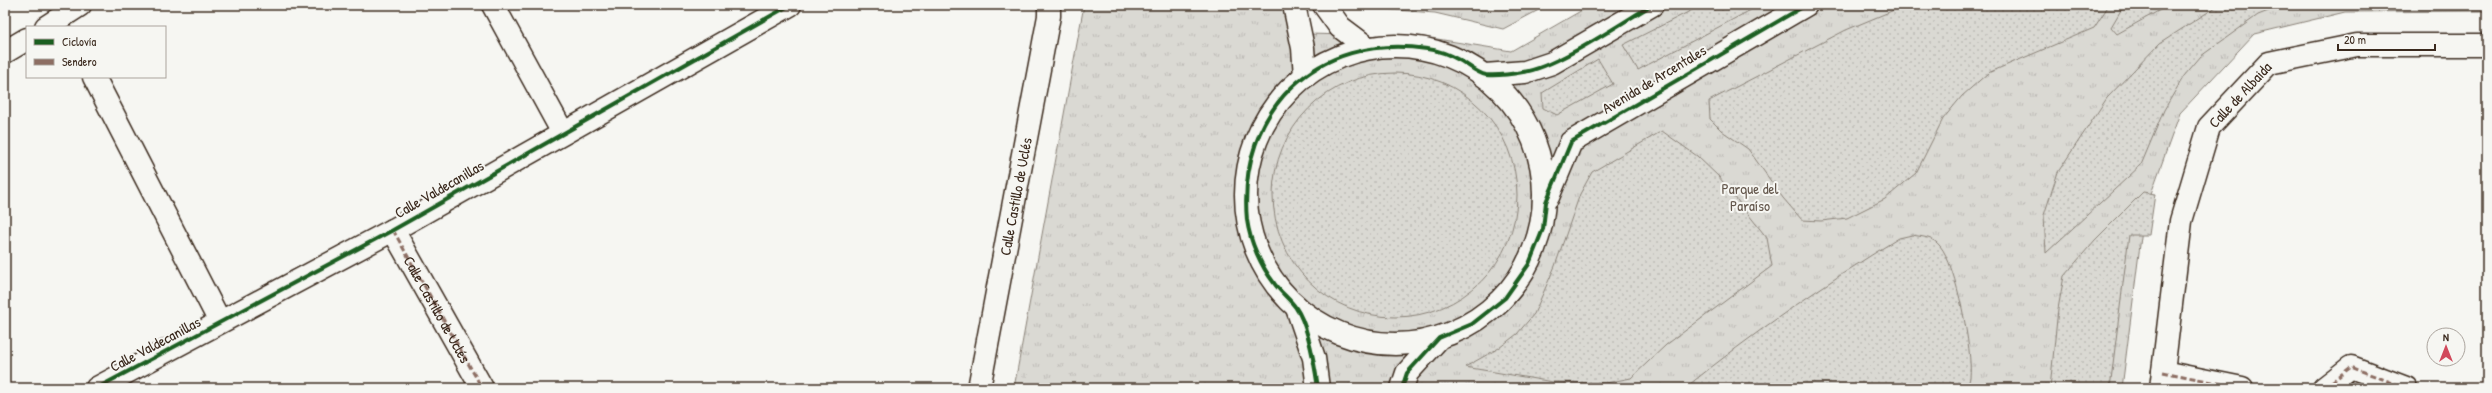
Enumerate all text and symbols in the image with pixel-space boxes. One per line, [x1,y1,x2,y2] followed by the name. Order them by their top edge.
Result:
[26,26,166,78] legend
[2338,26,2435,52] scale bar
[2344,31,2366,48] text: 20 m
[62,33,96,50] text: Ciclovía
[1598,39,1710,118] street label: Avenida de Arcentales
[62,53,97,70] text: Sendero
[2203,57,2276,132] street label: Calle de Albaida
[994,135,1036,257] street label: Calle Castillo de Uclés
[390,155,488,223] street label: Calle Valdecanillas
[1721,178,1779,216] park label: Parque del Paraíso
[399,252,476,367] street label: Calle Castillo de Uclés
[106,311,204,377] street label: Calle Valdecanillas
[2426,327,2466,367] north arrow
[2443,330,2449,344] text: N

